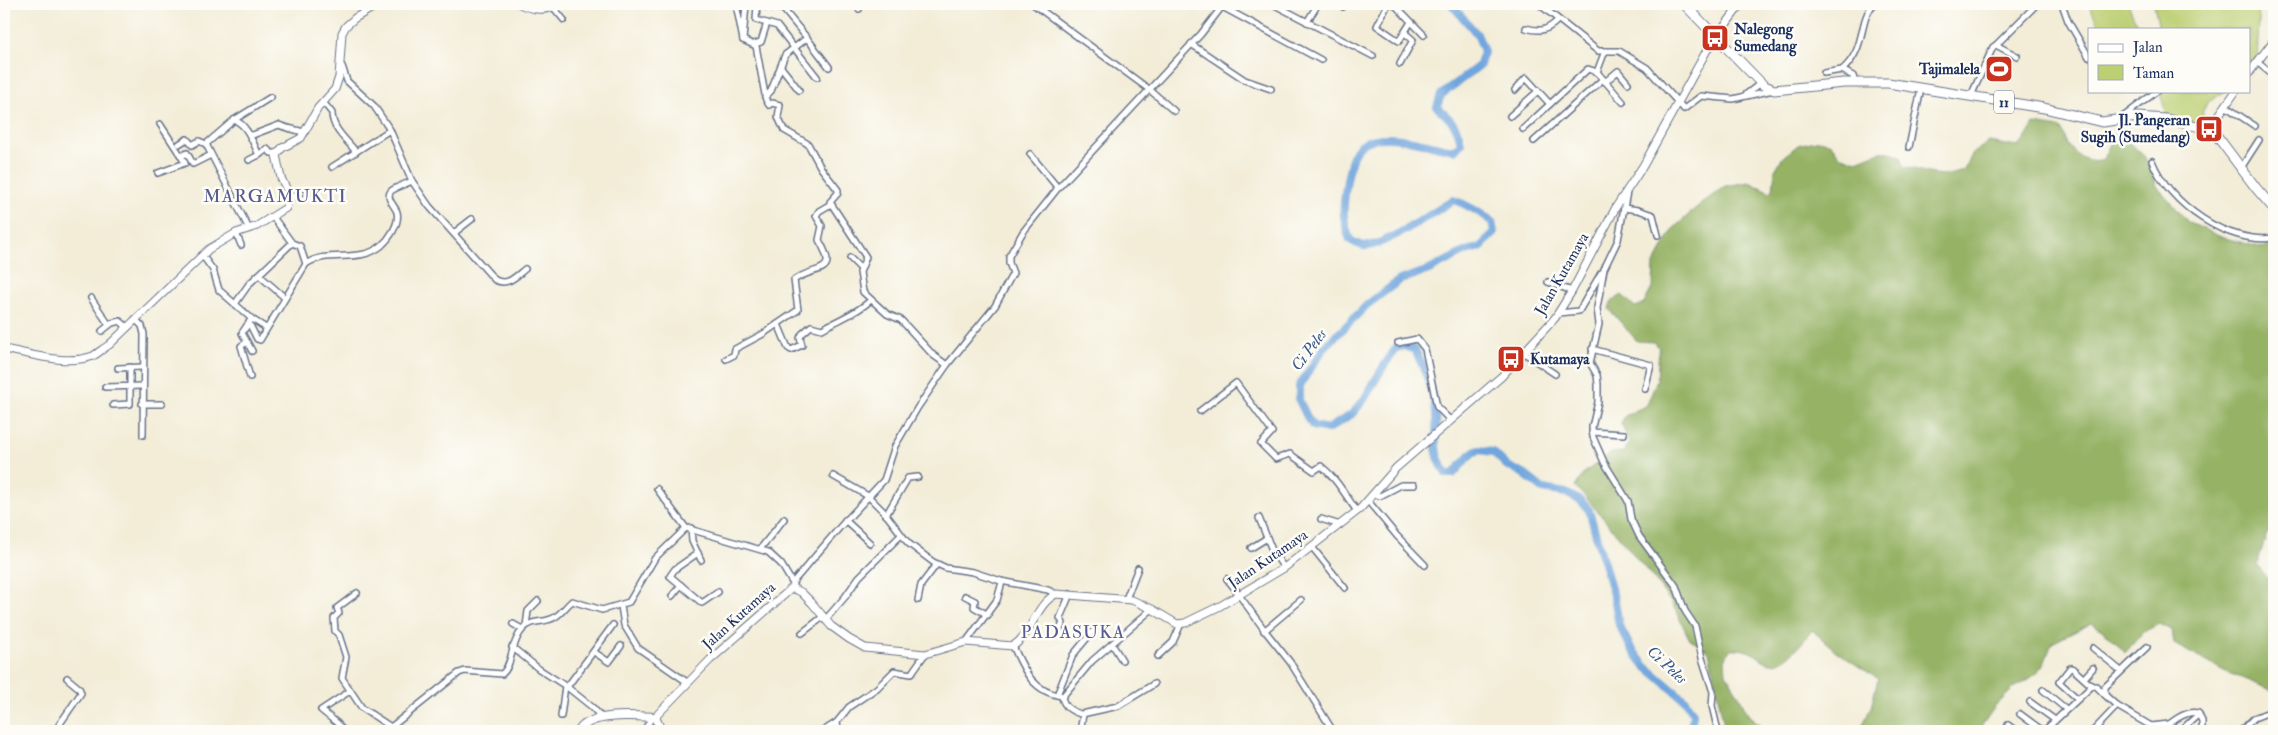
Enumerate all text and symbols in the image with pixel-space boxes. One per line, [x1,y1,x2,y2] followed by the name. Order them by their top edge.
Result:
[1733,20,1797,57] place label: Nalegong Sumedang
[1700,23,1730,53] bus stop icon: Nalegong Sumedang
[2088,28,2250,92] legend
[2132,38,2163,58] text: Jalan
[1984,54,2014,84] sports icon: Tajimalela
[1918,60,1981,79] place label: Tajimalela
[2133,64,2174,83] text: Taman
[1994,90,2014,114] road number: 11
[2081,111,2190,148] place label: Jl. Pangeran Sugih (Sumedang)
[2194,114,2224,144] bus stop icon: Jl. Pangeran Sugih (Sumedang)
[203,185,347,208] district label: MARGAMUKTI
[1530,229,1595,320] street label: Jalan Kutamaya
[1287,325,1332,375] water label: Ci Peles
[1496,344,1526,374] bus stop icon: Kutamaya
[1530,350,1590,370] place label: Kutamaya
[1224,525,1313,594] street label: Jalan Kutamaya
[698,578,781,655] street label: Jalan Kutamaya
[1021,621,1125,644] district label: PADASUKA
[1643,642,1691,689] water label: Ci Peles

